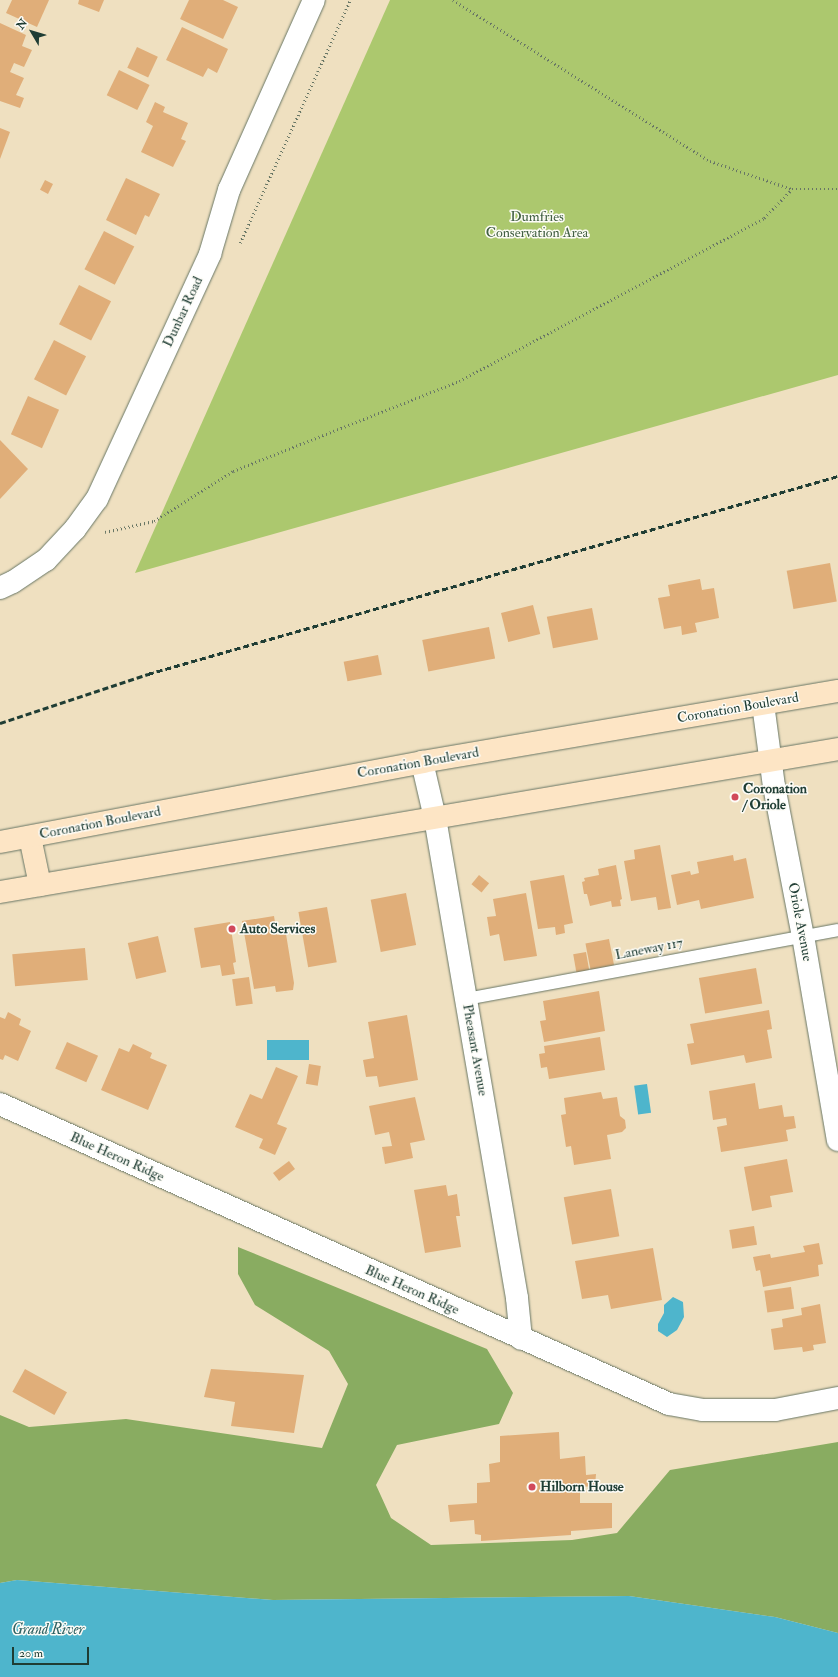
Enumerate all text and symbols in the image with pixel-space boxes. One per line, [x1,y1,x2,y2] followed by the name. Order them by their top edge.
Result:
[12,12,52,52] north arrow
[14,16,30,32] text: N
[486,209,588,242] park label: Dumfries Conservation Area
[159,274,207,350] street label: Dunbar Road
[676,689,800,727] street label: Coronation Boulevard
[356,744,480,782] street label: Coronation Boulevard
[743,781,807,814] place label: Coronation / Oriole
[730,792,740,802] marker: Coronation / Oriole
[38,803,162,843] street label: Coronation Boulevard
[784,881,816,963] street label: Oriole Avenue
[240,921,315,937] place label: Auto Services
[227,924,237,934] marker: Auto Services
[614,934,684,964] street label: Laneway 117
[459,1003,491,1097] street label: Pheasant Avenue
[67,1129,167,1185] street label: Blue Heron Ridge
[362,1262,462,1318] street label: Blue Heron Ridge
[540,1479,624,1495] place label: Hilborn House
[527,1482,537,1492] marker: Hilborn House
[12,1621,84,1639] water label: Grand River
[14,1639,91,1665] scale bar
[19,1646,43,1661] text: 20 m

